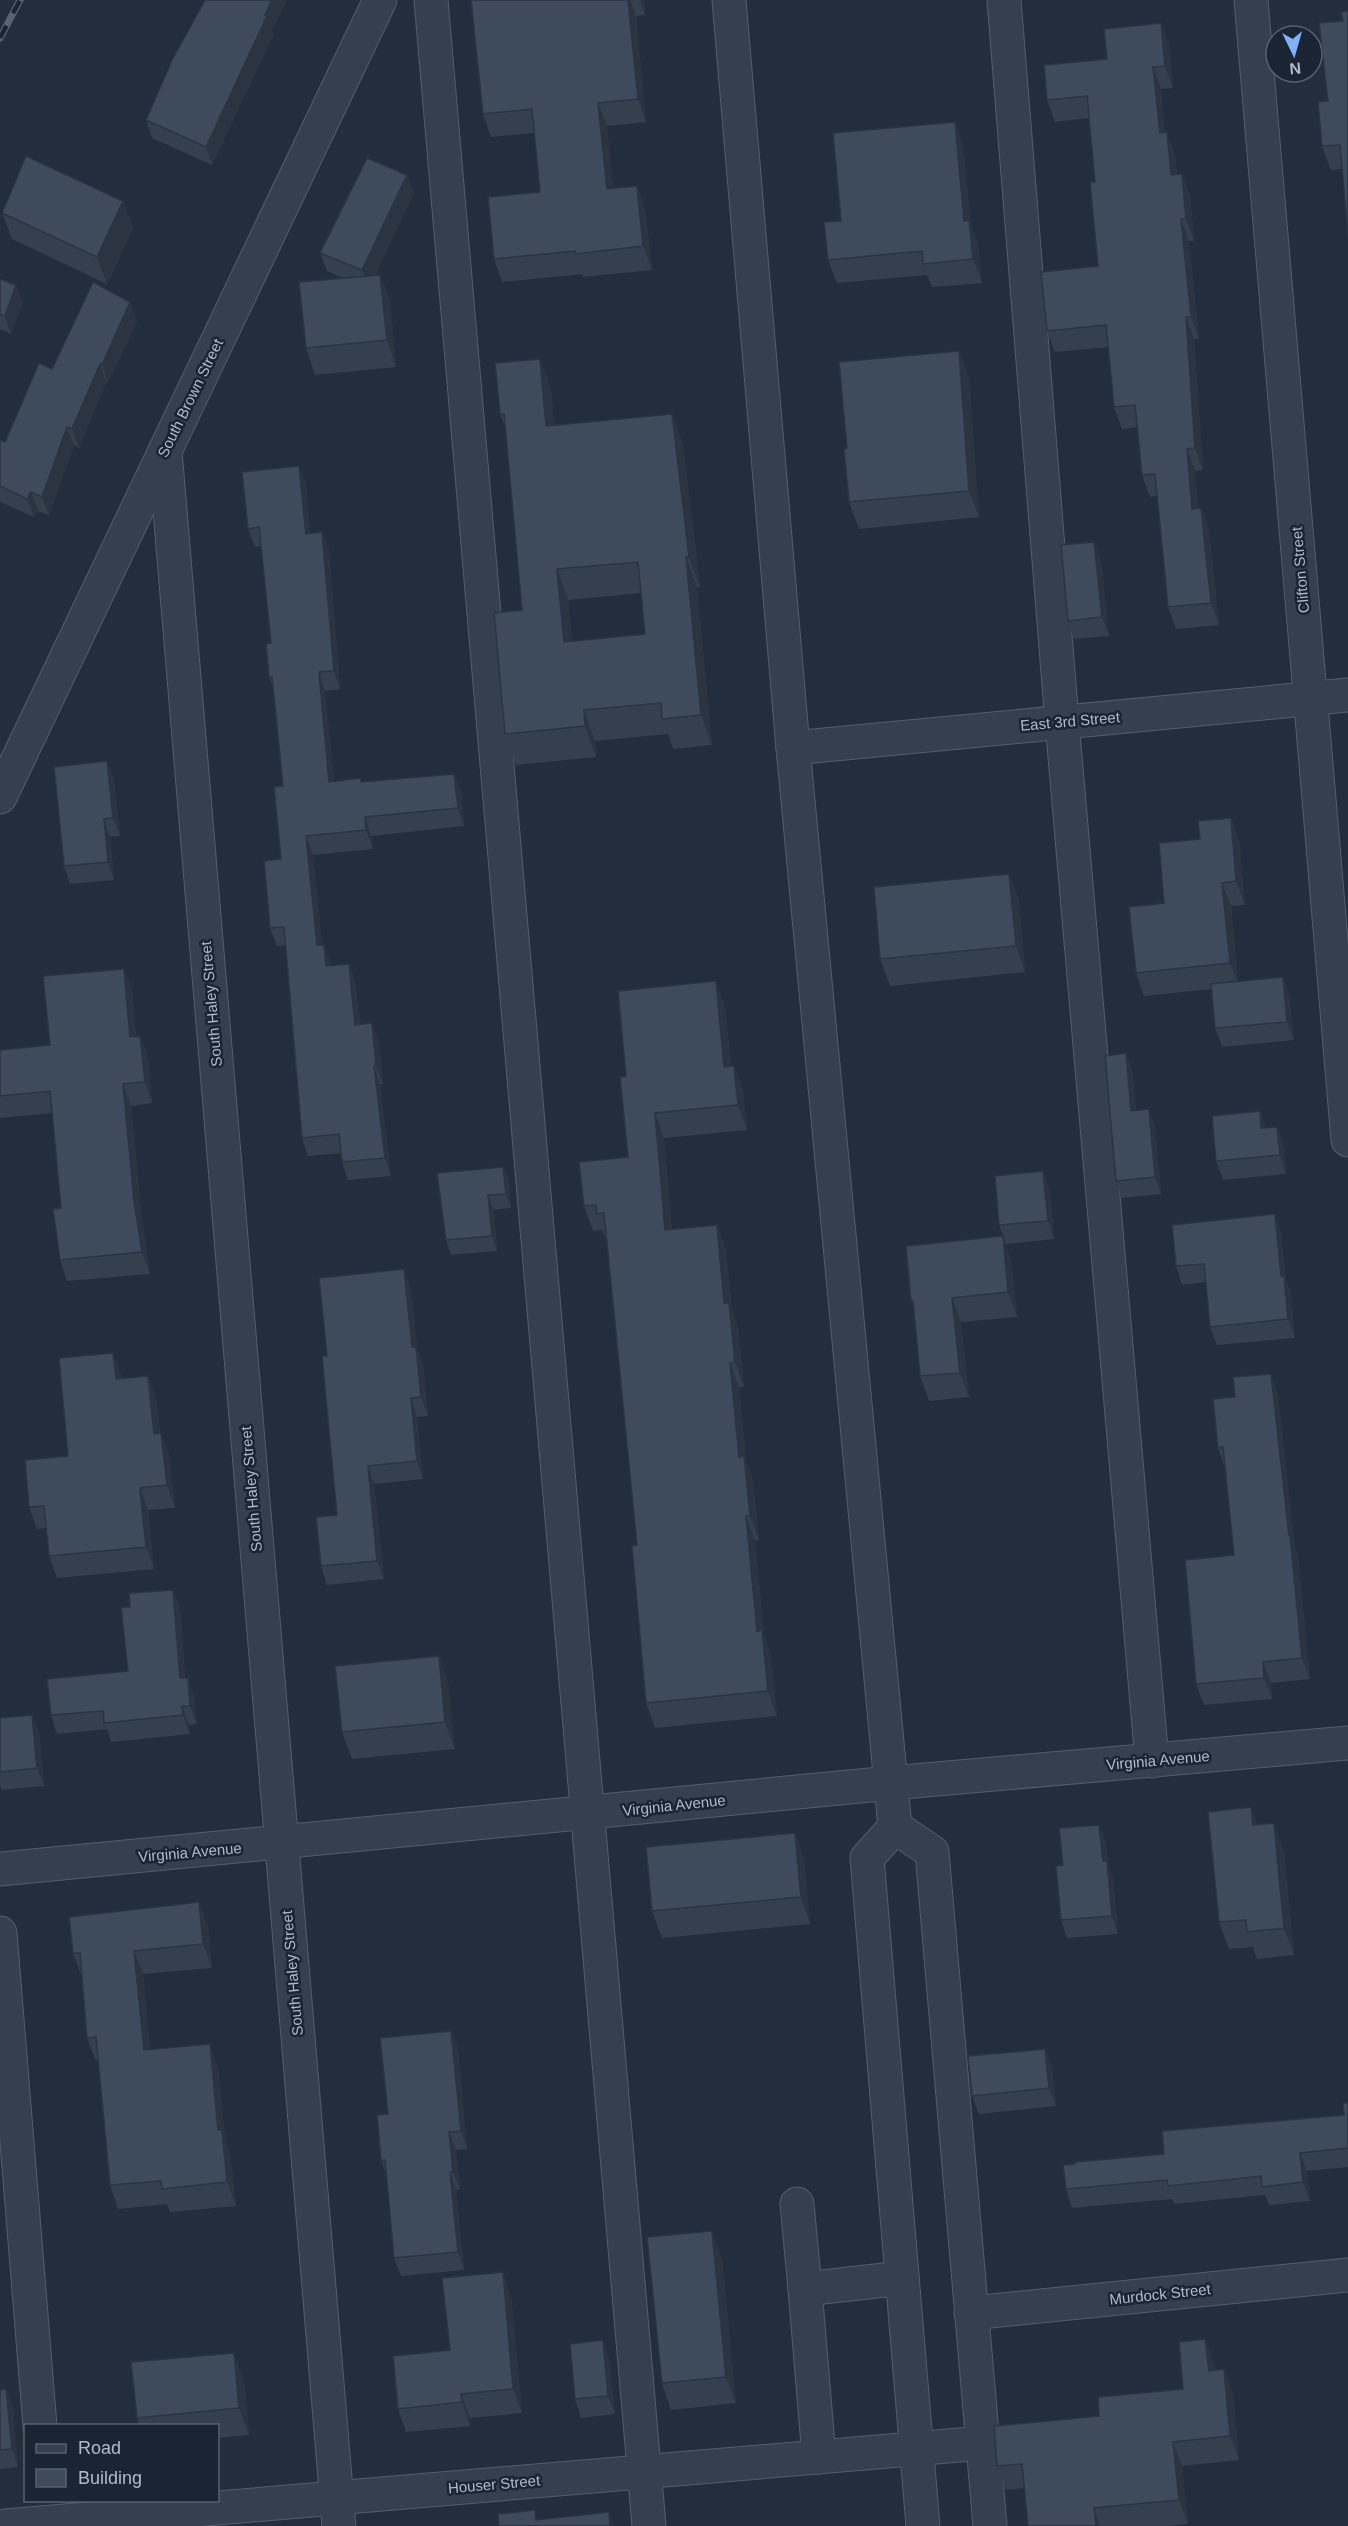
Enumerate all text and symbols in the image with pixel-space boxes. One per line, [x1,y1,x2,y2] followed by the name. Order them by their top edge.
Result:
[1264,24,1324,84] north arrow
[1289,59,1302,77] text: N
[154,335,227,460] street label: South Brown Street
[1288,525,1312,614] street label: Clifton Street
[1019,708,1121,734] street label: East 3rd Street
[197,940,225,1067] street label: South Haley Street
[237,1425,265,1552] street label: South Haley Street
[1106,1747,1210,1773] street label: Virginia Avenue
[622,1791,726,1819] street label: Virginia Avenue
[138,1839,242,1865] street label: Virginia Avenue
[278,1909,306,2036] street label: South Haley Street
[1109,2280,1212,2308] street label: Murdock Street
[24,2424,219,2502] legend
[78,2438,121,2458] text: Road
[78,2468,142,2488] text: Building
[447,2471,542,2497] street label: Houser Street

